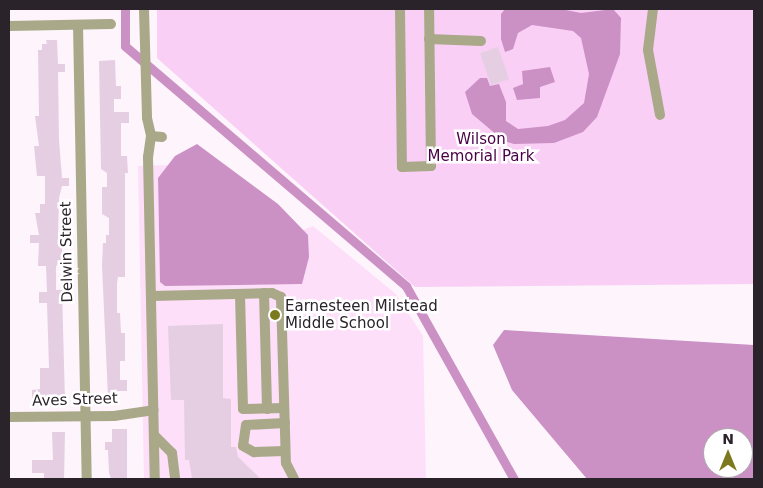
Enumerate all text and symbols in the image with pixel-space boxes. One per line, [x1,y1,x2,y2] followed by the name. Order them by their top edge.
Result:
[428,130,534,165] park label: Wilson Memorial Park
[57,201,77,303] street label: Delwin Street
[285,297,438,332] place label: Earnesteen Milstead Middle School
[269,309,281,321] marker: Earnesteen Milstead Middle School
[32,390,118,410] street label: Aves Street
[703,428,753,478] north arrow
[722,431,734,447] text: N

